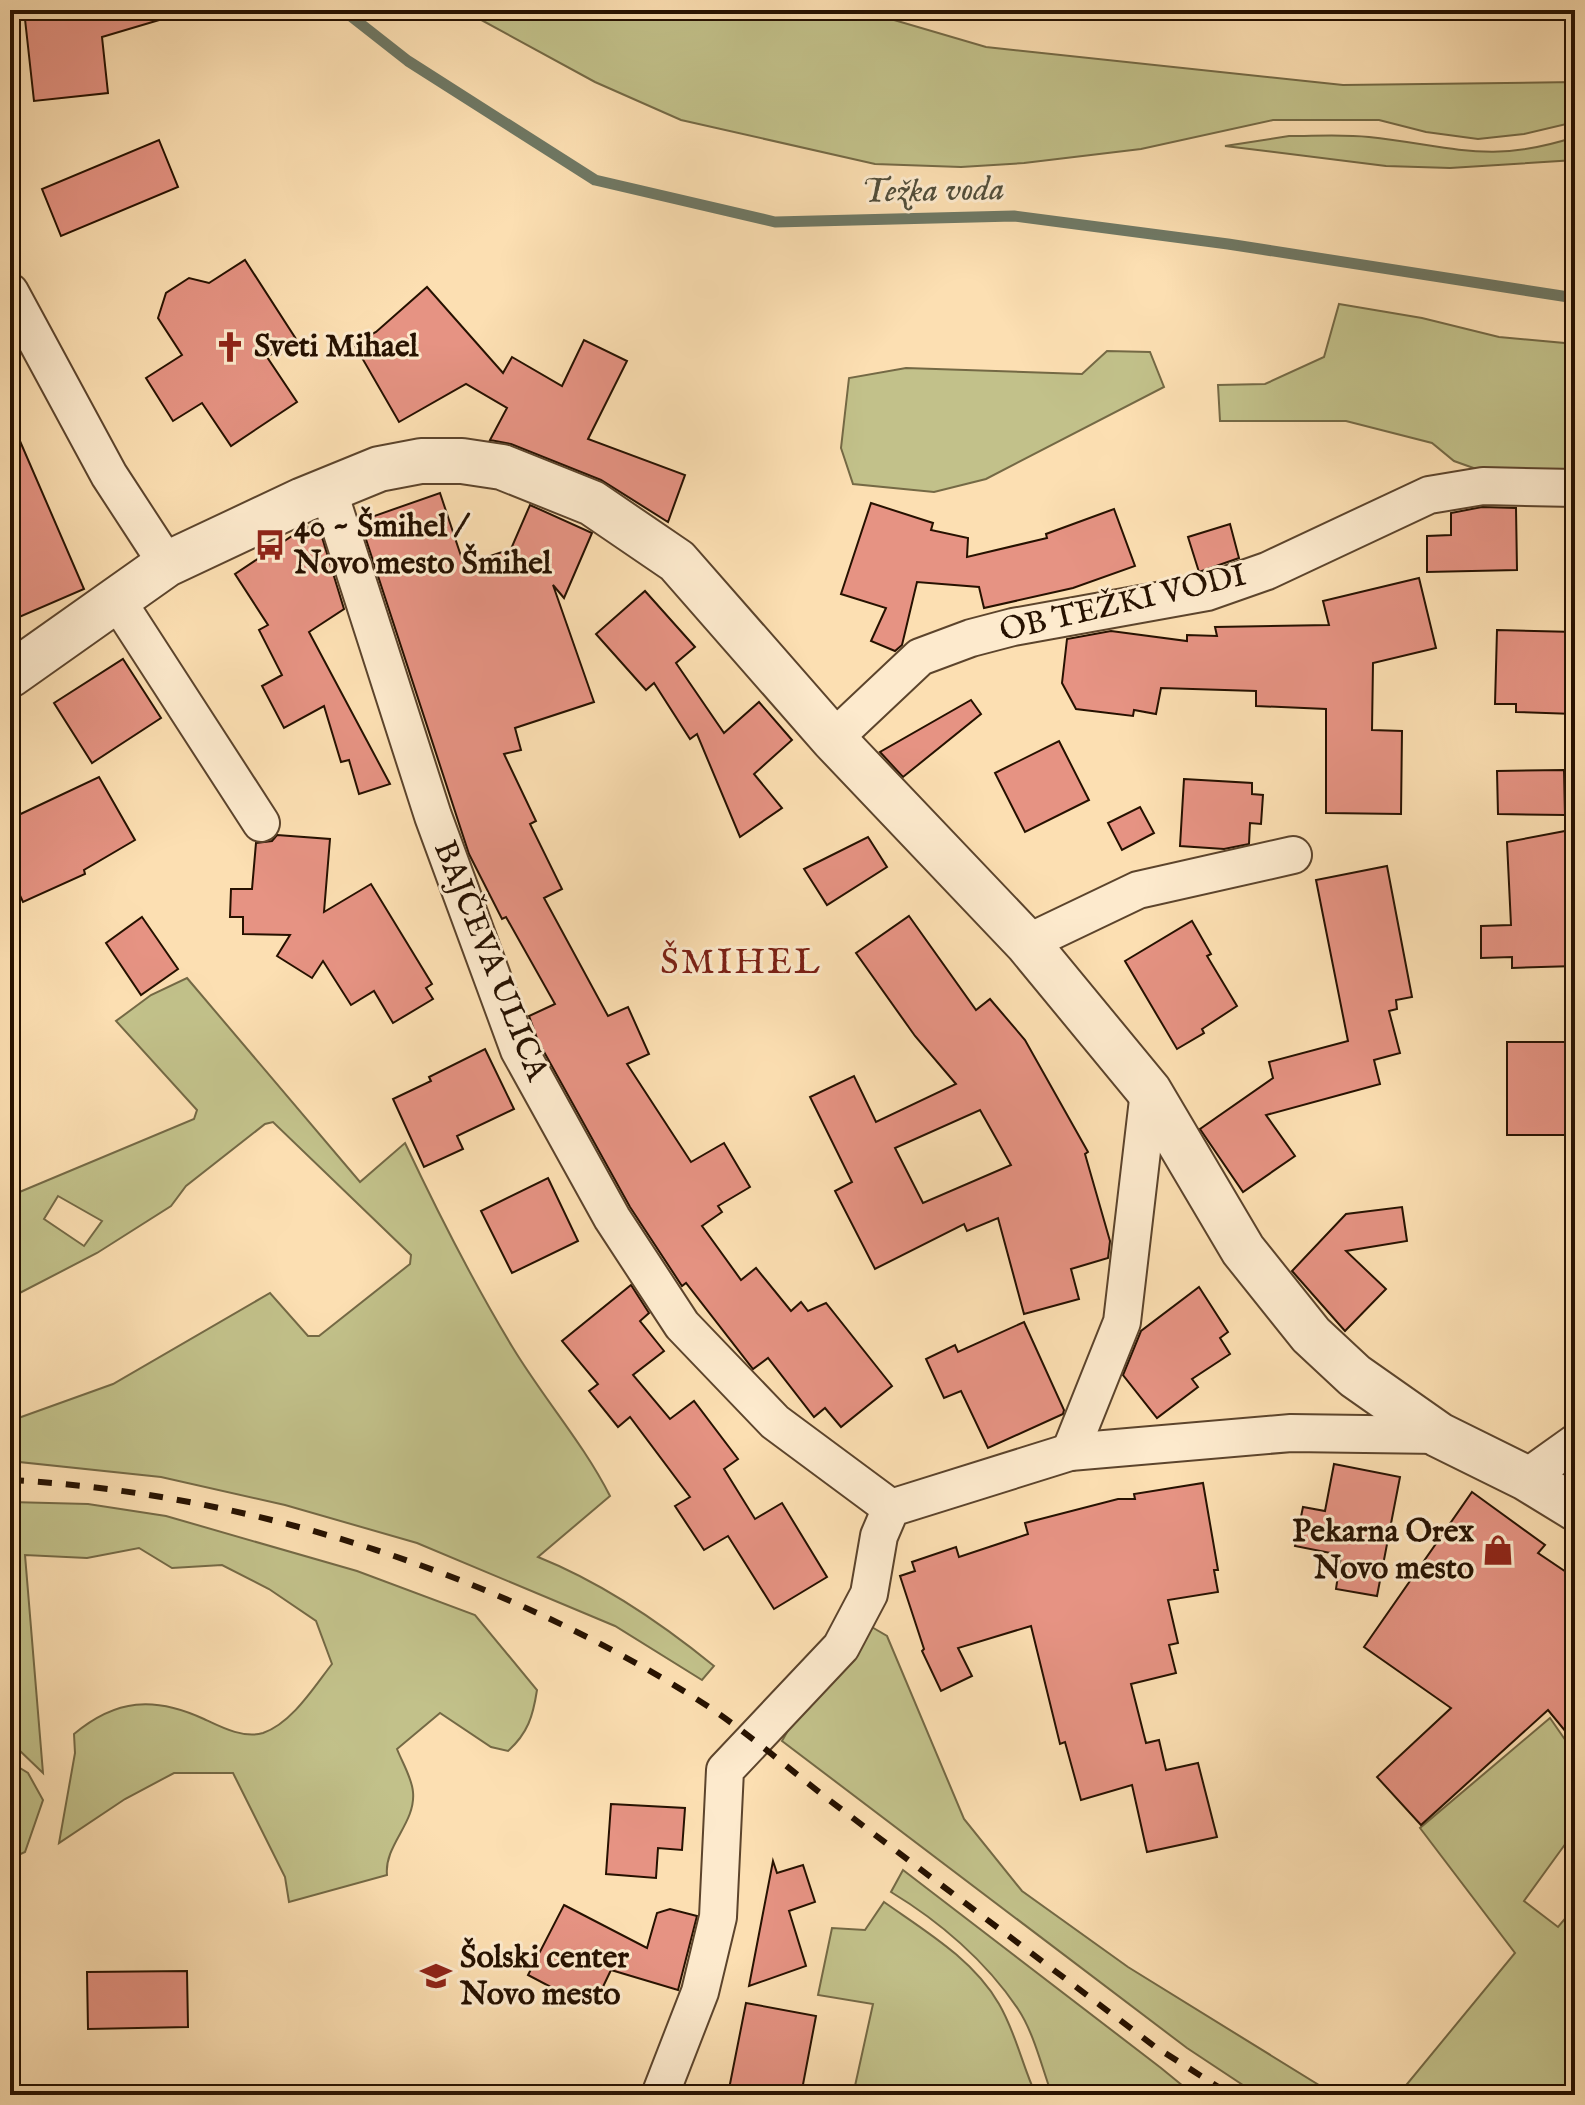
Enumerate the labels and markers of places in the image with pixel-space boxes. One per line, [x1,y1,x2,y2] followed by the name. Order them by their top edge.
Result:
[254,327,420,368] place label: Sveti Mihael
[213,330,247,364] church icon: Sveti Mihael
[293,506,553,585] place label: 40 ~ Šmihel / Novo mesto Šmihel
[253,528,287,562] bus stop icon: 40 ~ Šmihel / Novo mesto Šmihel
[1292,1512,1474,1590] place label: Pekarna Orex Novo mesto
[1481,1533,1515,1567] shop icon: Pekarna Orex Novo mesto
[459,1937,629,2016] place label: Šolski center Novo mesto
[419,1959,453,1993] school or university icon: Šolski center Novo mesto

